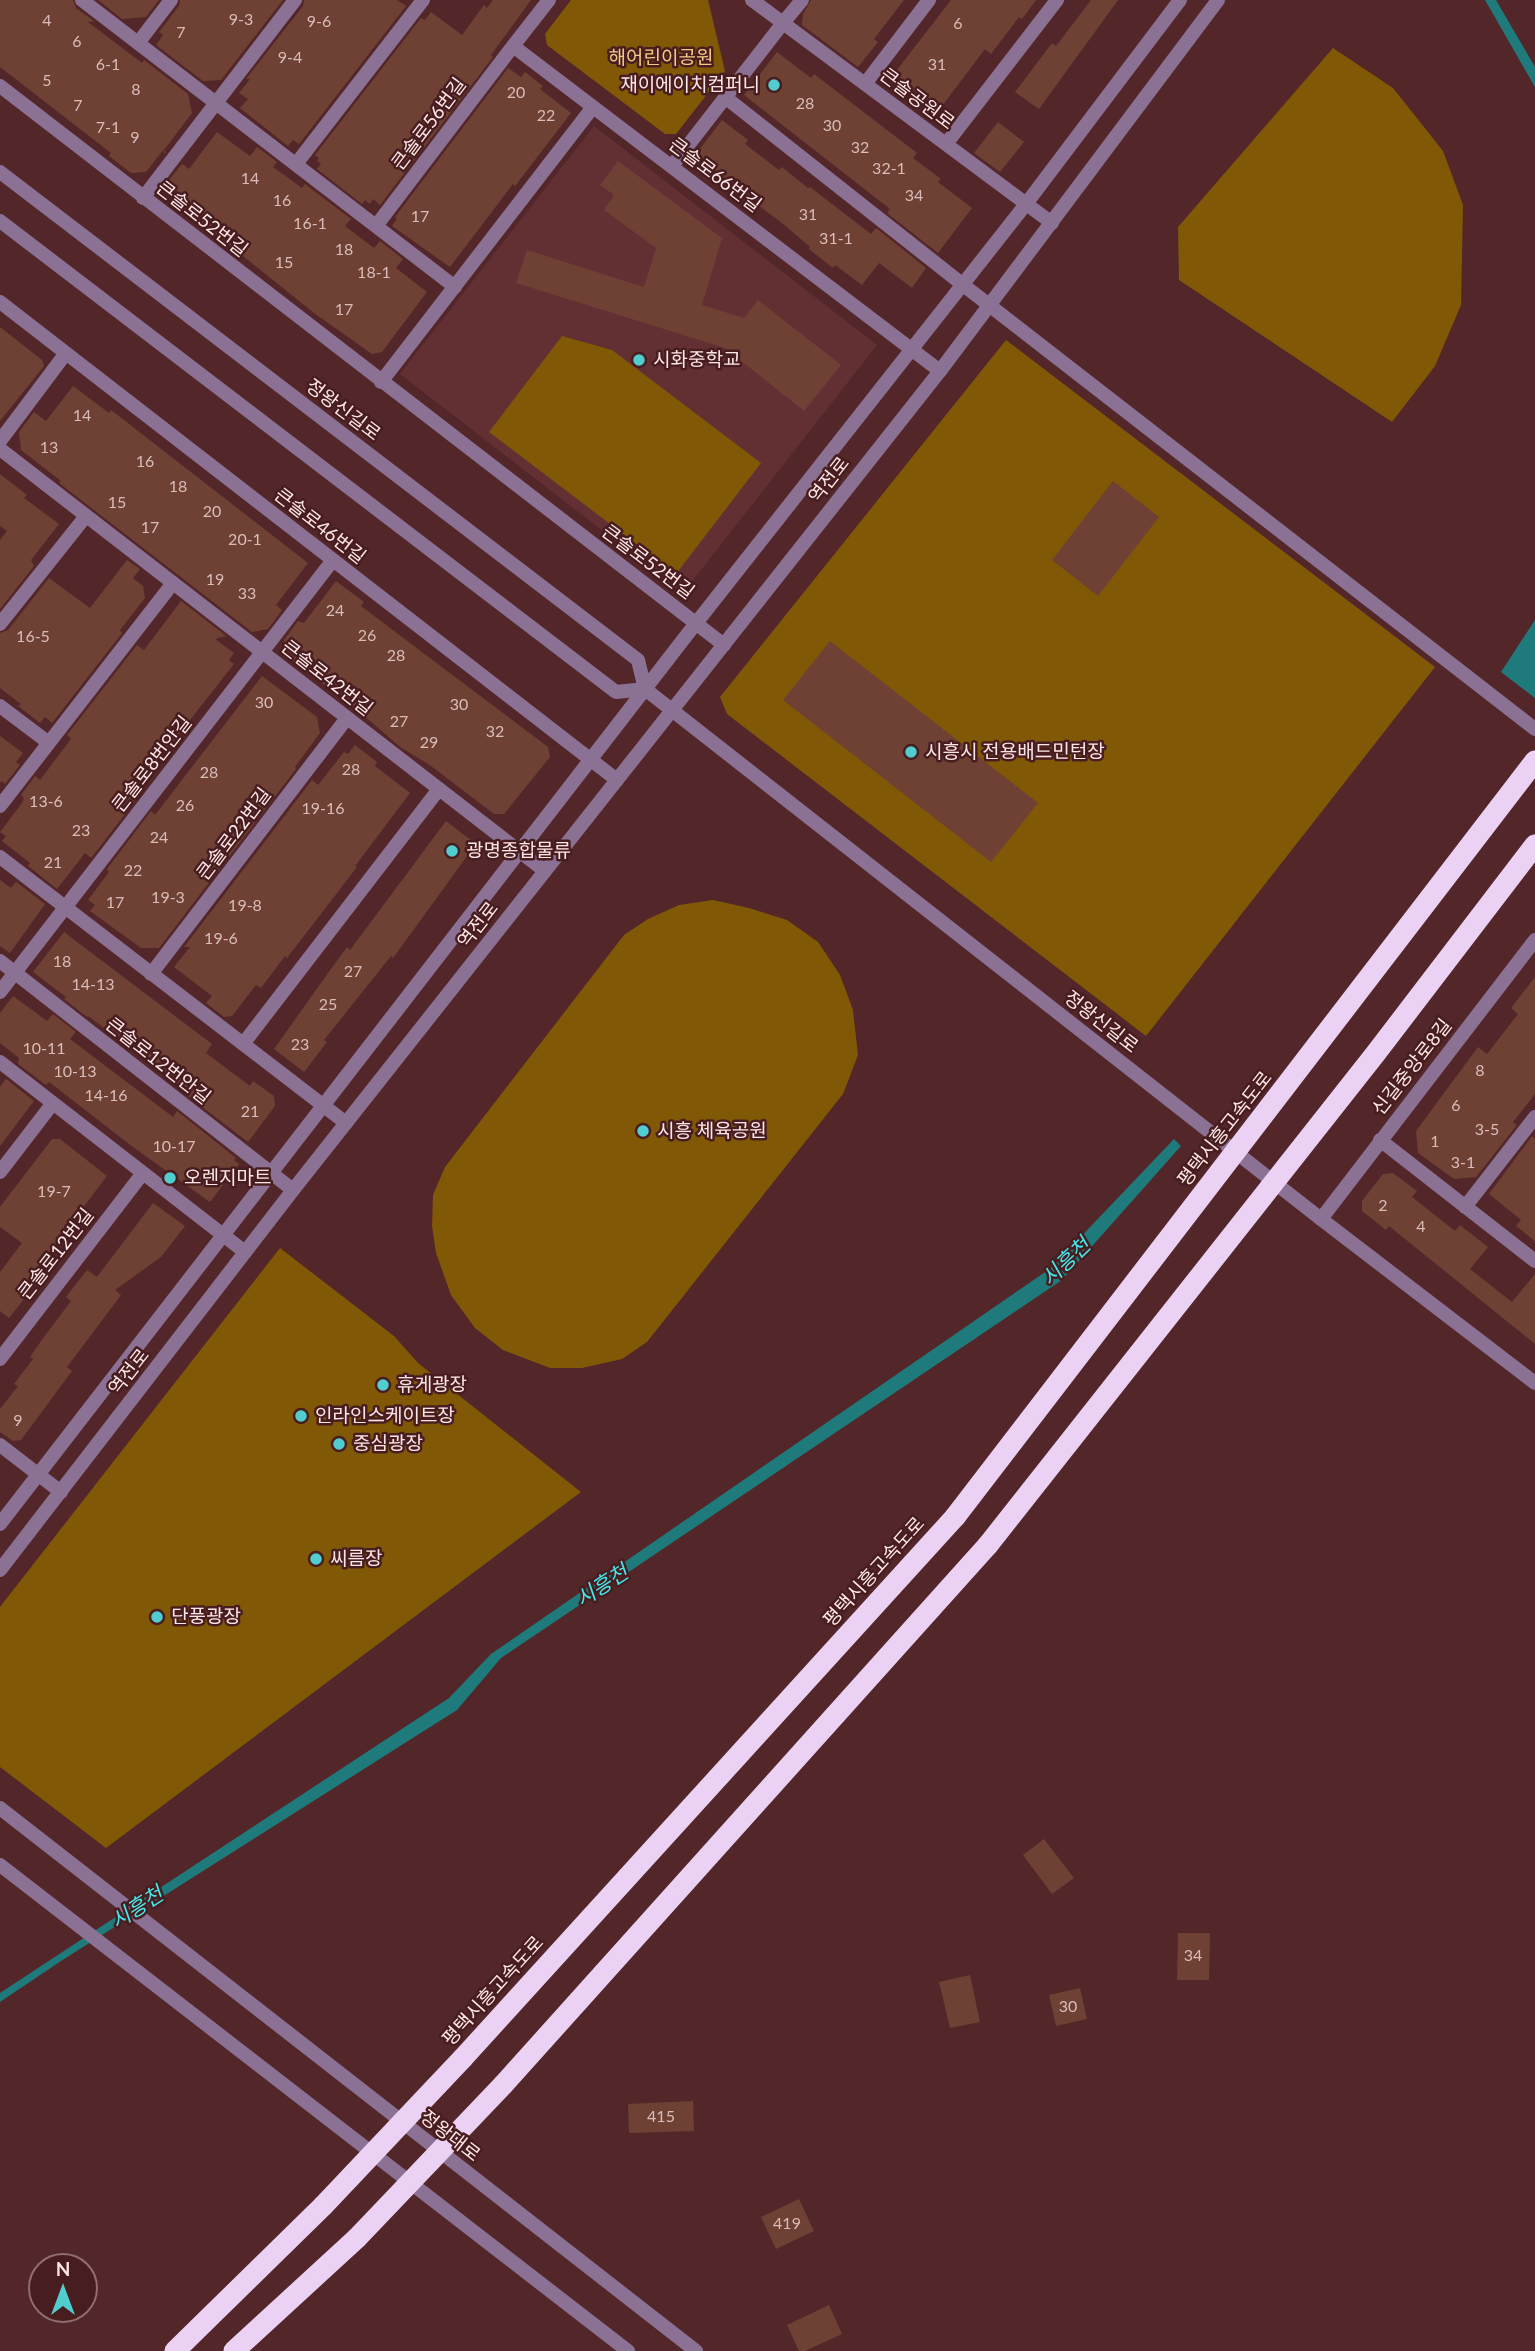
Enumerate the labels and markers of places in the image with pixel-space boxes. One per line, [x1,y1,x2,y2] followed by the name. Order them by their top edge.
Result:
[620,74,760,96] place label: 재이에이치컴퍼니
[766,77,782,93] marker: 재이에이치컴퍼니
[653,349,740,371] place label: 시화중학교
[631,352,647,368] marker: 시화중학교
[925,741,1105,763] place label: 시흥시 전용배드민턴장
[903,744,919,760] marker: 시흥시 전용배드민턴장
[466,840,571,862] place label: 광명종합물류
[444,843,460,859] marker: 광명종합물류
[657,1120,767,1142] place label: 시흥 체육공원
[635,1123,651,1139] marker: 시흥 체육공원
[184,1167,271,1189] place label: 오렌지마트
[162,1170,178,1186] marker: 오렌지마트
[397,1374,467,1396] place label: 휴게광장
[375,1377,391,1393] marker: 휴게광장
[315,1405,455,1427] place label: 인라인스케이트장
[293,1408,309,1424] marker: 인라인스케이트장
[353,1433,423,1455] place label: 중심광장
[331,1436,347,1452] marker: 중심광장
[330,1548,382,1570] place label: 씨름장
[308,1551,324,1567] marker: 씨름장
[171,1606,241,1628] place label: 단풍광장
[149,1609,165,1625] marker: 단풍광장

